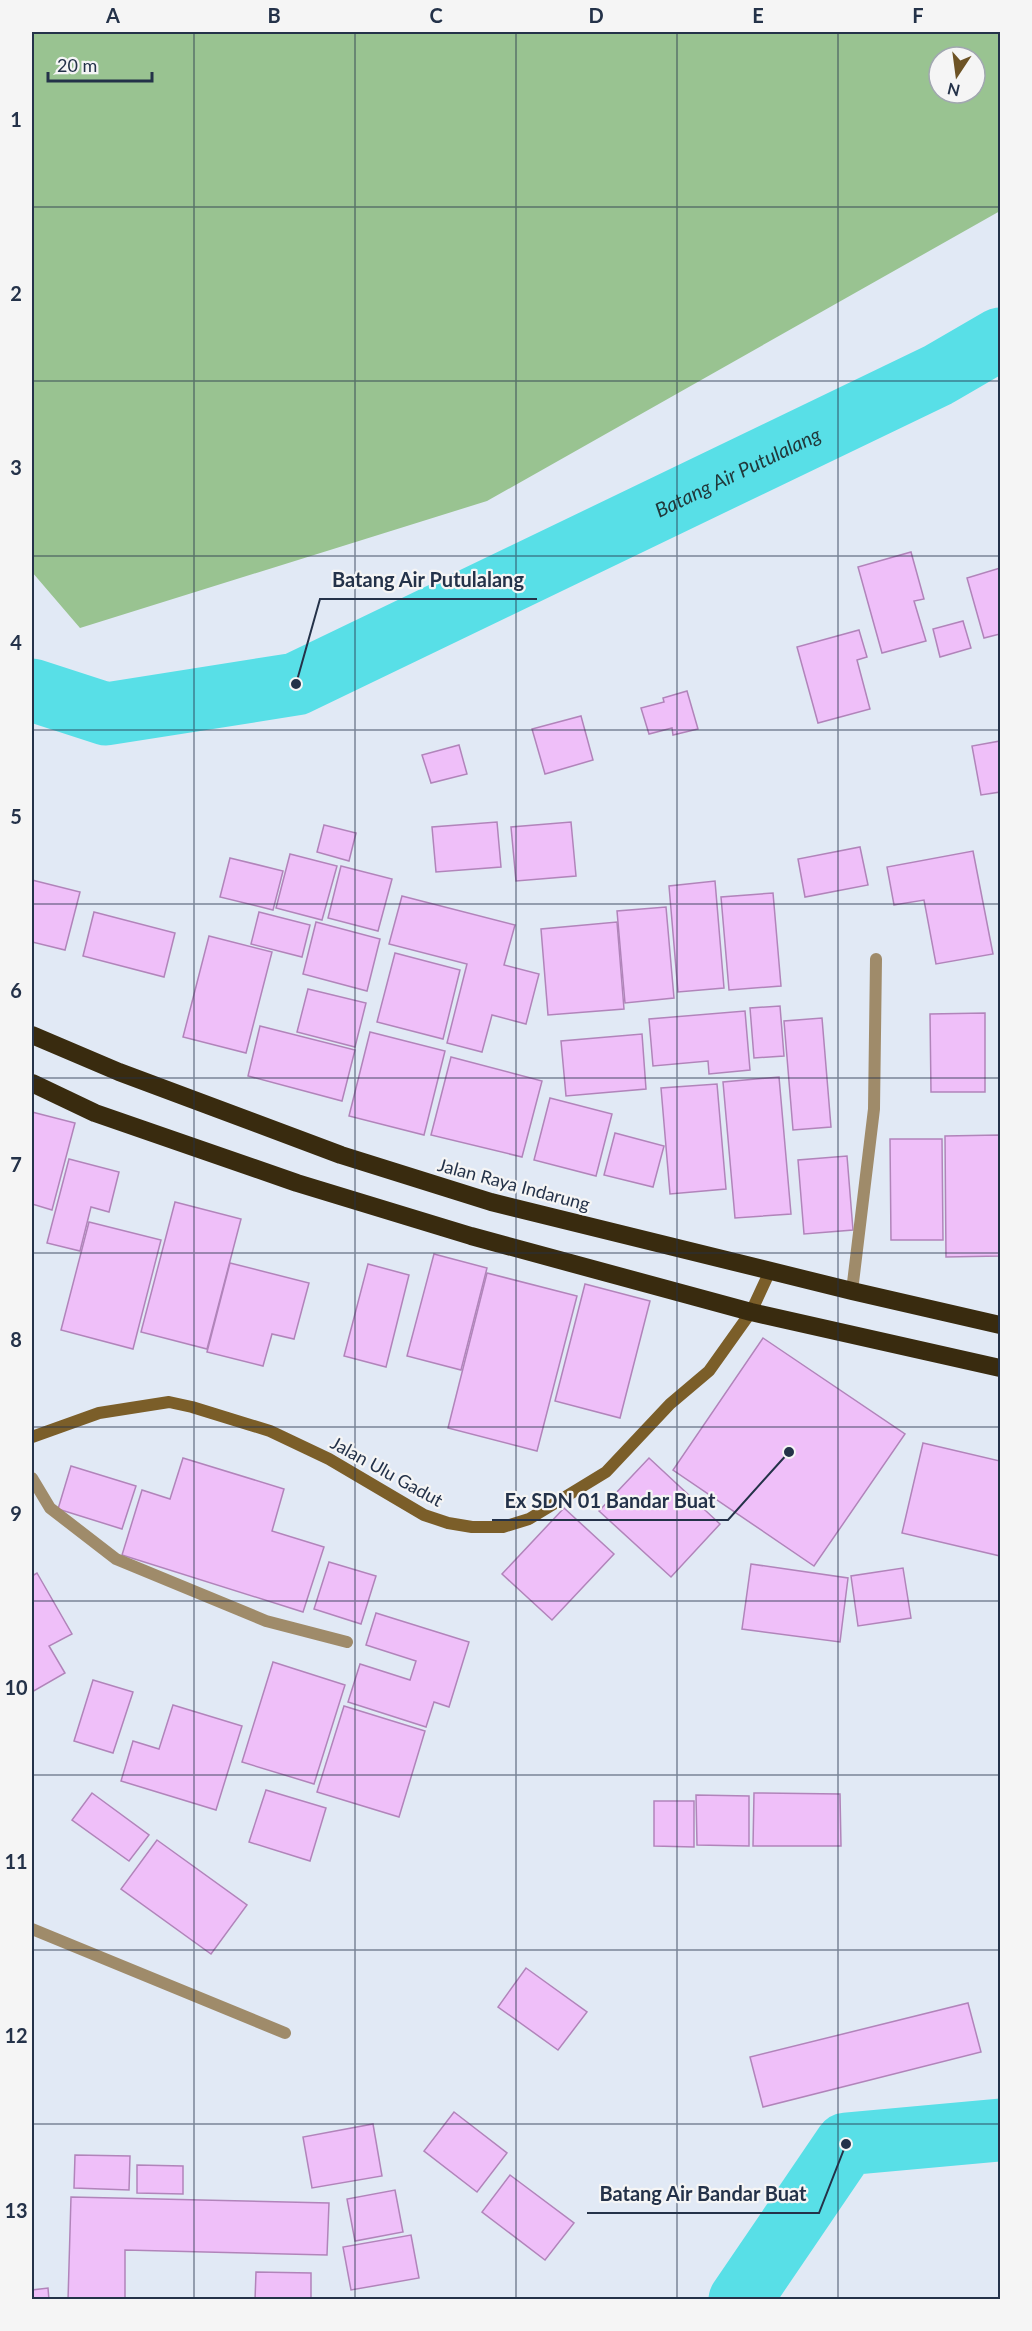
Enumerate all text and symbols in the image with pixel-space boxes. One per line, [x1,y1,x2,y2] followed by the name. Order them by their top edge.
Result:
[105,3,120,27] text: A
[267,3,281,27] text: B
[429,3,443,27] text: C
[588,3,604,27] text: D
[752,3,764,27] text: E
[912,3,924,27] text: F
[48,45,152,83] scale bar
[927,45,987,105] north arrow
[57,54,97,76] text: 20 m
[945,79,962,101] text: N
[10,107,22,131] text: 1
[10,281,22,305] text: 2
[650,421,825,522] water label: Batang Air Putulalang
[10,455,22,479] text: 3
[320,561,537,599] callout: Batang Air Putulalang
[332,567,524,591] text: Batang Air Putulalang
[10,630,22,654] text: 4
[10,804,22,828] text: 5
[10,978,22,1002] text: 6
[10,1152,22,1176] text: 7
[436,1153,592,1215] street label: Jalan Raya Indarung
[10,1327,22,1351] text: 8
[327,1431,447,1511] street label: Jalan Ulu Gadut
[492,1482,728,1520] callout: Ex SDN 01 Bandar Buat
[505,1488,716,1512] text: Ex SDN 01 Bandar Buat
[10,1501,22,1525] text: 9
[4,1675,28,1699] text: 10
[4,1849,28,1873] text: 11
[4,2023,28,2047] text: 12
[587,2175,819,2213] callout: Batang Air Bandar Buat
[599,2181,807,2205] text: Batang Air Bandar Buat
[4,2198,28,2222] text: 13

